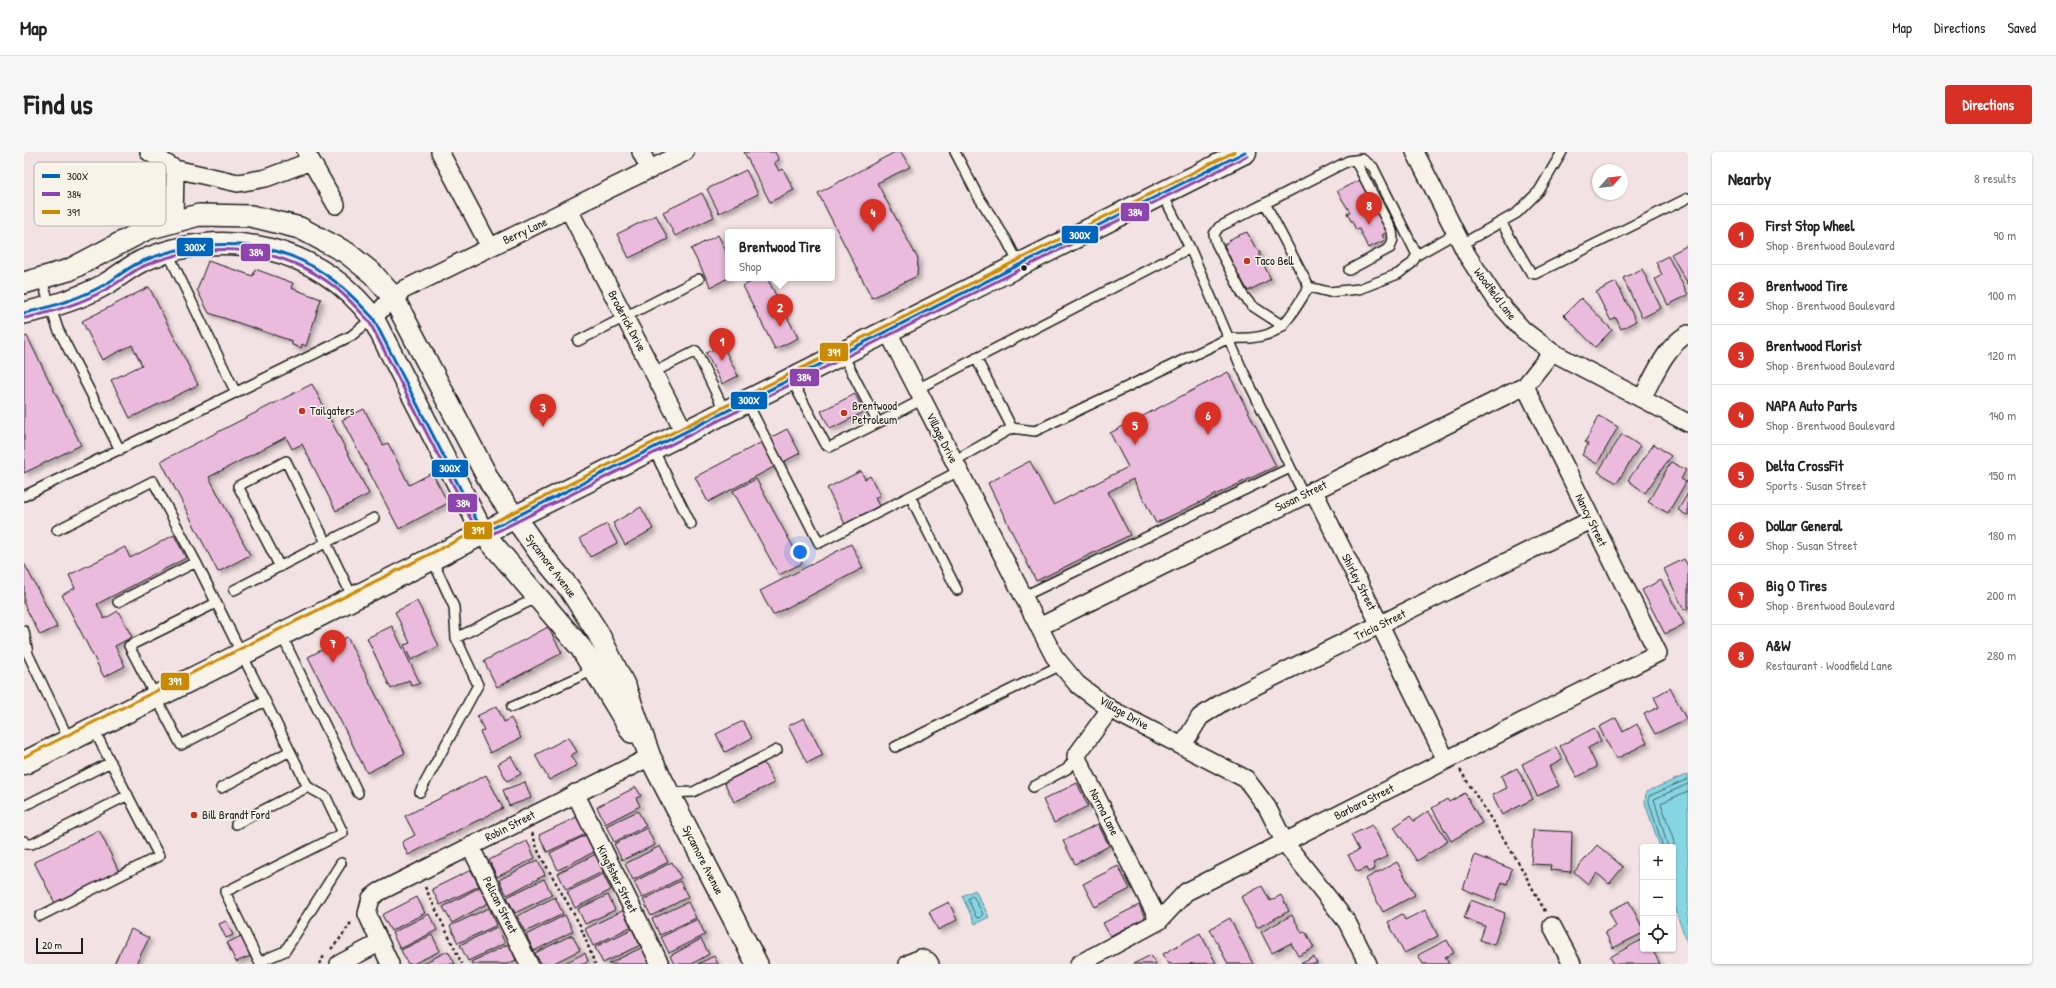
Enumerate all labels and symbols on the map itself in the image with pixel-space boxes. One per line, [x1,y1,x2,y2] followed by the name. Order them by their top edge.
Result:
[34,162,166,226] legend
[1592,164,1628,200] north arrow
[67,169,89,183] text: 300X
[67,187,81,201] text: 384
[1356,192,1382,225] pin: 8
[860,199,886,232] pin: 4
[1120,202,1150,222] line badge: 384
[67,205,80,219] text: 391
[1128,205,1142,219] text: 384
[500,213,550,248] street label: Berry Lane
[1061,225,1099,244] line badge: 300X
[1069,228,1091,242] text: 300X
[176,237,214,257] line badge: 300X
[184,240,206,254] text: 300X
[240,243,271,262] line badge: 384
[249,245,263,259] text: 384
[1255,252,1294,269] place label: Taco Bell
[1242,256,1252,266] marker: Taco Bell
[1019,263,1029,273] unlabelled marker
[1470,264,1521,323] street label: Woodfield Lane
[604,287,651,355] street label: Broderick Drive
[767,294,793,327] pin: 2
[709,328,735,361] pin: 1
[819,342,849,362] line badge: 391
[828,345,840,359] text: 391
[789,368,820,387] line badge: 384
[797,370,811,384] text: 384
[730,391,768,410] line badge: 300X
[738,393,760,407] text: 300X
[530,394,556,427] pin: 3
[852,397,897,428] place label: Brentwood Petroleum
[310,402,355,419] place label: Tailgaters
[1195,402,1221,435] pin: 6
[297,406,307,416] marker: Tailgaters
[839,408,849,418] marker: Brentwood Petroleum
[922,410,963,466] street label: Village Drive
[1122,412,1148,445] pin: 5
[431,459,469,478] line badge: 300X
[439,461,461,475] text: 300X
[1272,475,1330,515] street label: Susan Street
[1571,490,1612,550] street label: Nancy Street
[447,493,478,513] line badge: 384
[456,496,470,510] text: 384
[463,521,493,540] line badge: 391
[472,523,484,537] text: 391
[522,530,581,601] street label: Sycamore Avenue
[790,542,810,562] your location
[1338,550,1381,614] street label: Shirley Street
[1351,604,1409,644] street label: Tricia Street
[320,630,346,663] pin: 7
[160,672,190,691] line badge: 391
[169,674,181,688] text: 391
[1096,692,1152,734] street label: Village Drive
[1331,779,1397,824] street label: Barbara Street
[1085,785,1124,838] street label: Norma Lane
[482,805,538,845] street label: Robin Street
[202,806,270,823] place label: Bill Brandt Ford
[189,810,199,820] marker: Bill Brandt Ford
[679,822,728,897] street label: Sycamore Avenue
[593,842,642,917] street label: Kingfisher Street
[479,873,522,937] street label: Pelican Street
[36,936,83,955] scale bar

